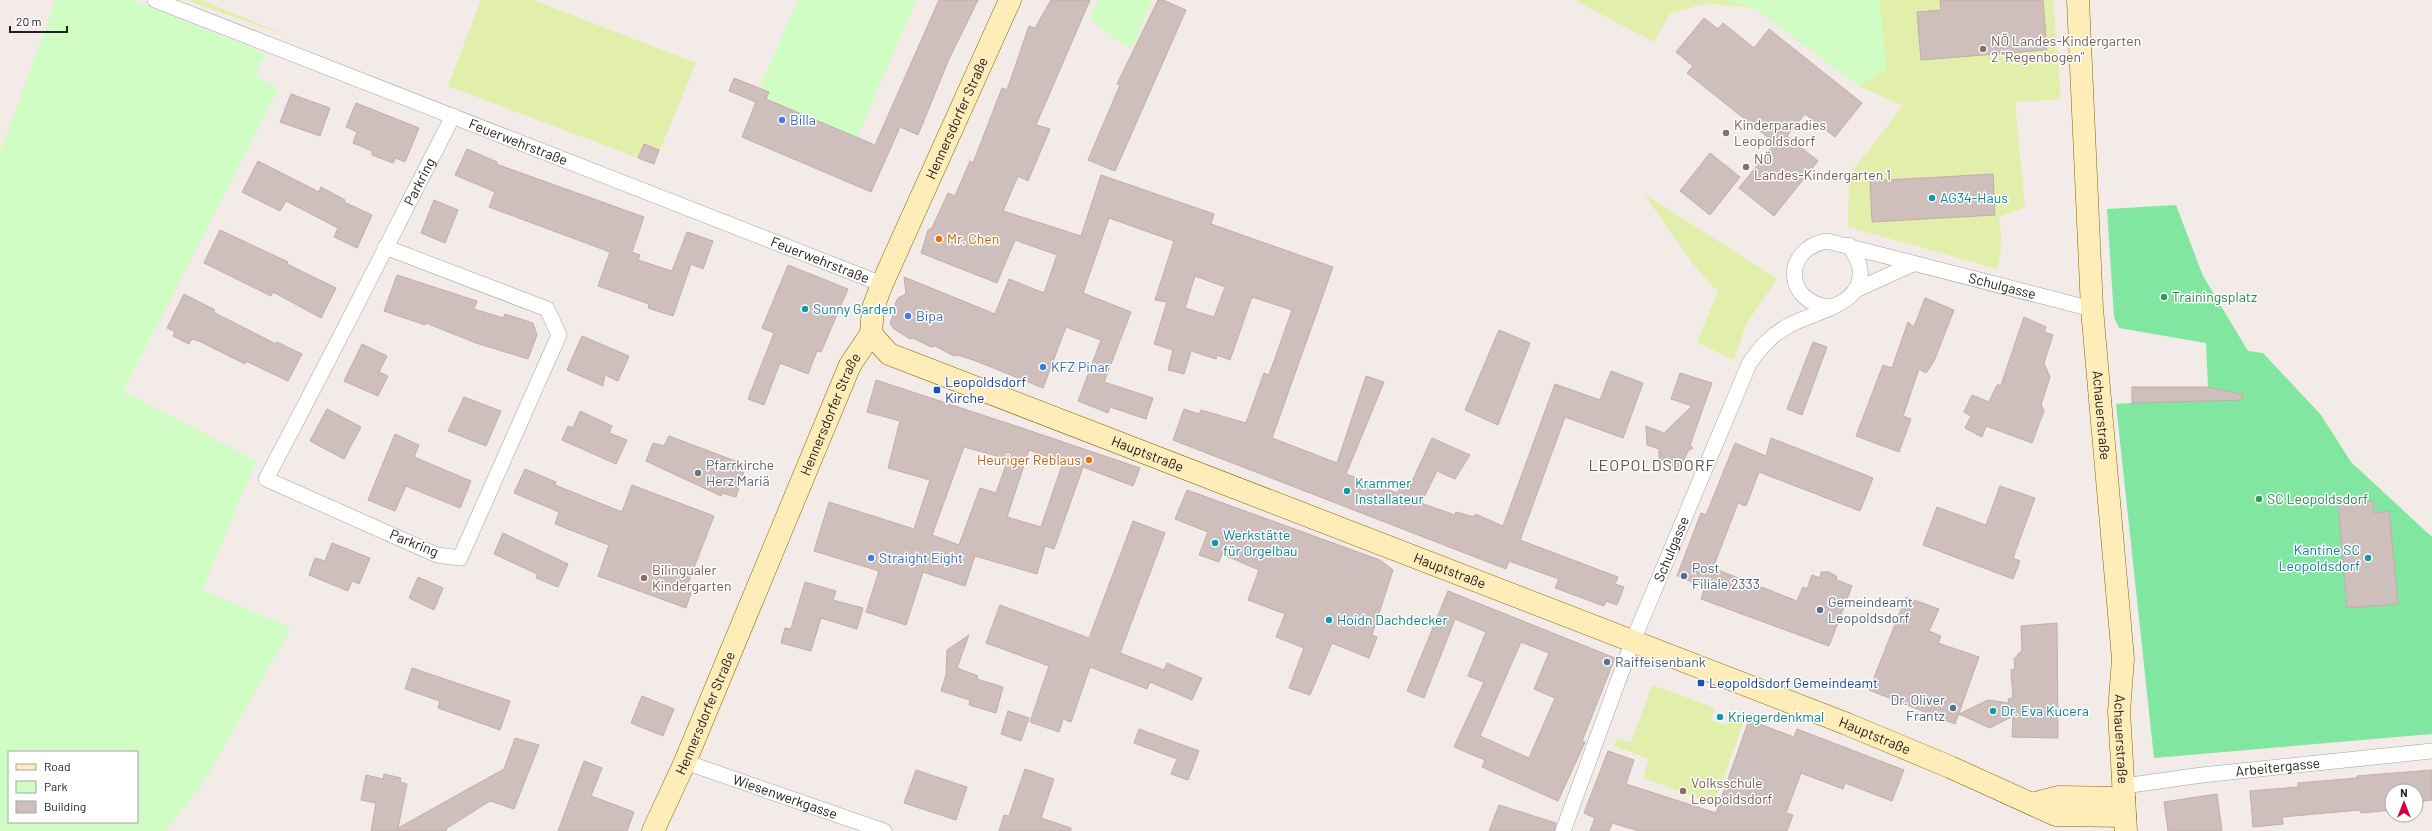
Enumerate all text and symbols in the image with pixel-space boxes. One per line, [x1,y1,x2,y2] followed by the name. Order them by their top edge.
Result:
[10,8,67,34] scale bar
[16,14,42,28] text: 20 m
[1991,32,2141,65] place label: NÖ Landes-Kindergarten 2 "Regenbogen"
[1978,44,1988,54] marker: NÖ Landes-Kindergarten 2 "Regenbogen"
[921,54,991,182] street label: Hennersdorfer Straße
[790,111,816,128] place label: Billa
[467,114,570,168] street label: Feuerwehrstraße
[777,115,787,125] marker: Billa
[1734,116,1826,149] place label: Kinderparadies Leopoldsdorf
[1721,128,1731,138] marker: Kinderparadies Leopoldsdorf
[1754,150,1891,183] place label: NÖ Landes-Kindergarten 1
[400,155,438,208] street label: Parkring
[1741,162,1751,172] marker: NÖ Landes-Kindergarten 1
[1940,189,2008,206] place label: AG34-Haus
[1927,193,1937,203] marker: AG34-Haus
[947,230,999,247] place label: Mr. Chen
[768,232,872,286] street label: Feuerwehrstraße
[934,234,944,244] marker: Mr. Chen
[1967,269,2038,302] street label: Schulgasse
[2172,288,2257,305] place label: Trainingsplatz
[2159,292,2169,302] marker: Trainingsplatz
[813,300,896,317] place label: Sunny Garden
[800,304,810,314] marker: Sunny Garden
[916,307,943,324] place label: Bipa
[903,311,913,321] marker: Bipa
[796,349,864,478] street label: Hennersdorfer Straße
[1051,358,1110,375] place label: KFZ Pinar
[1038,362,1048,372] marker: KFZ Pinar
[2089,370,2114,461] street label: Achauerstraße
[945,373,1026,406] place label: Leopoldsdorf Kirche
[932,385,942,395] marker: Leopoldsdorf Kirche
[1109,432,1186,475] street label: Hauptstraße
[977,451,1081,468] place label: Heuriger Reblaus
[1084,455,1094,465] marker: Heuriger Reblaus
[1588,455,1716,474] district label: LEOPOLDSDORF
[706,456,774,489] place label: Pfarrkirche Herz Mariä
[693,468,703,478] marker: Pfarrkirche Herz Mariä
[1355,474,1424,507] place label: Krammer Installateur
[1342,486,1352,496] marker: Krammer Installateur
[2267,490,2368,507] place label: SC Leopoldsdorf
[2254,494,2264,504] marker: SC Leopoldsdorf
[1650,514,1692,584] street label: Schulgasse
[387,525,441,560] street label: Parkring
[1223,526,1298,559] place label: Werkstätte für Orgelbau
[1210,538,1220,548] marker: Werkstätte für Orgelbau
[2279,541,2360,574] place label: Kantine SC Leopoldsdorf
[1411,548,1488,592] street label: Hauptstraße
[879,549,963,566] place label: Straight Eight
[866,553,876,563] marker: Straight Eight
[2363,553,2373,563] marker: Kantine SC Leopoldsdorf
[1692,559,1760,592] place label: Post Filiale 2333
[652,561,731,594] place label: Bilingualer Kindergarten
[1679,571,1689,581] marker: Post Filiale 2333
[639,573,649,583] marker: Bilingualer Kindergarten
[1828,593,1913,626] place label: Gemeindeamt Leopoldsdorf
[1815,605,1825,615] marker: Gemeindeamt Leopoldsdorf
[1337,611,1448,628] place label: Hoidn Dachdecker
[1324,615,1334,625] marker: Hoidn Dachdecker
[671,649,738,777] street label: Hennersdorfer Straße
[1615,653,1706,670] place label: Raiffeisenbank
[1602,657,1612,667] marker: Raiffeisenbank
[1709,674,1878,691] place label: Leopoldsdorf Gemeindeamt
[1696,678,1706,688] marker: Leopoldsdorf Gemeindeamt
[1891,691,1945,724] place label: Dr. Oliver Frantz
[2111,694,2132,784] street label: Achauerstraße
[2001,702,2089,719] place label: Dr. Eva Kucera
[1948,703,1958,713] marker: Dr. Oliver Frantz
[1988,706,1998,716] marker: Dr. Eva Kucera
[1728,708,1824,725] place label: Kriegerdenkmal
[1715,712,1725,722] marker: Kriegerdenkmal
[1837,713,1913,758] street label: Hauptstraße
[8,751,138,823] legend
[2235,754,2321,779] street label: Arbeitergasse
[44,759,71,773] text: Road
[731,770,840,822] street label: Wiesenwerkgasse
[1691,774,1772,807] place label: Volksschule Leopoldsdorf
[44,779,68,793] text: Park
[2384,783,2424,823] north arrow
[1678,786,1688,796] marker: Volksschule Leopoldsdorf
[2400,786,2408,799] text: N
[44,799,86,813] text: Building

